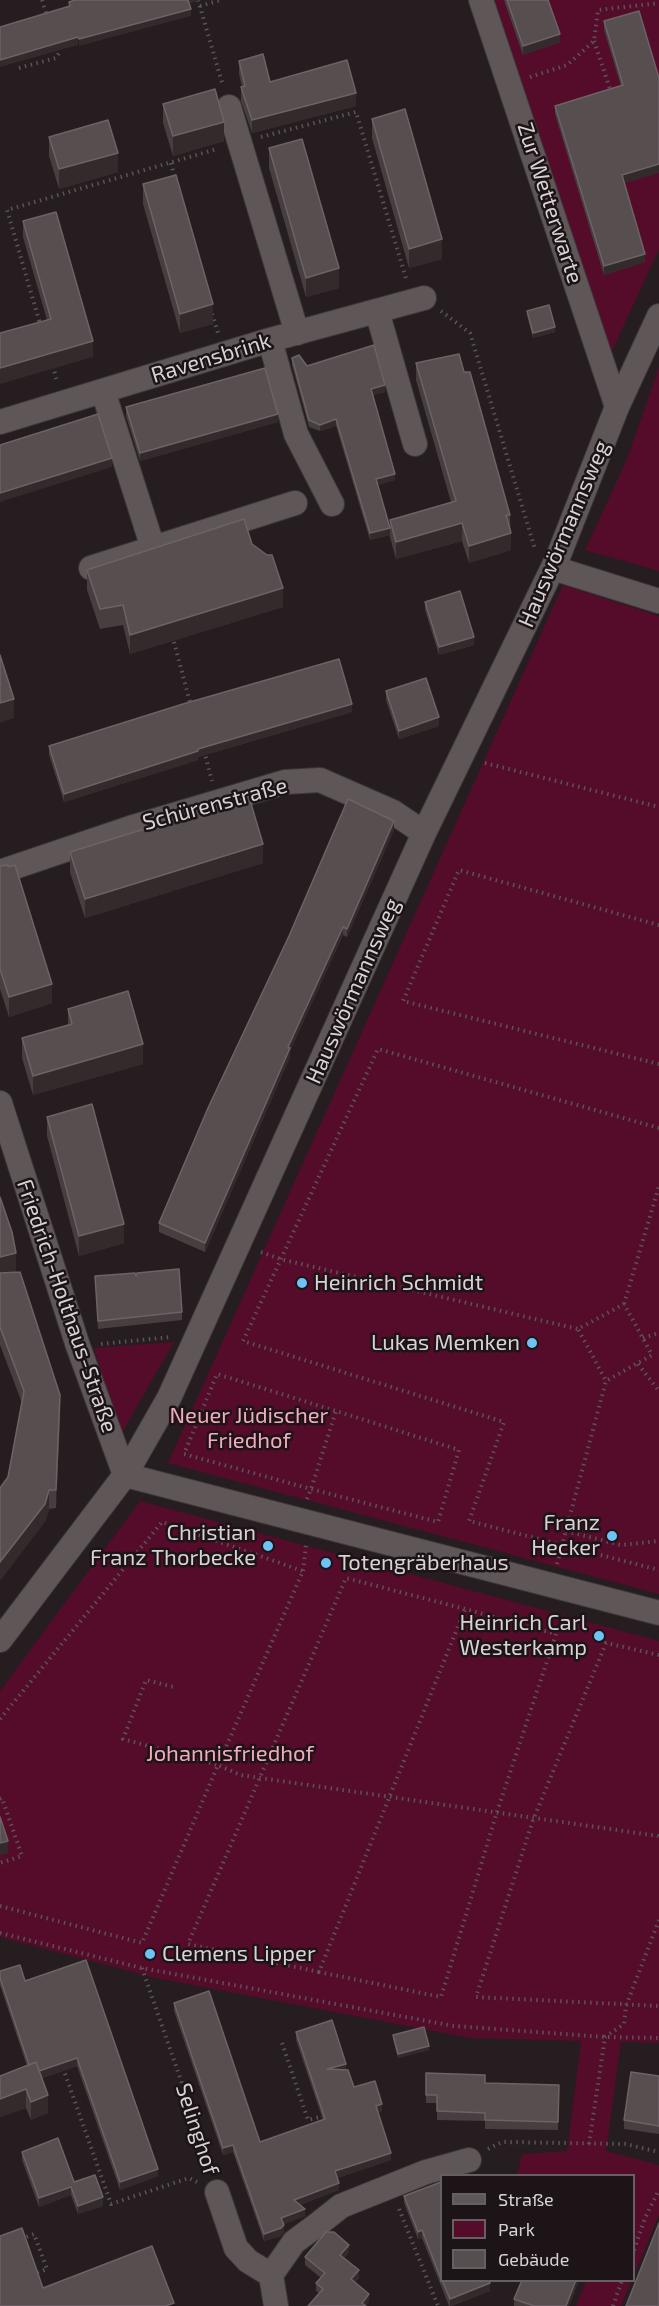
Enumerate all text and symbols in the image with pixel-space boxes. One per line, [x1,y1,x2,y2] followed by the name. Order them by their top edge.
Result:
[512,119,588,287] street label: Zur Wetterwarte
[148,327,274,389] street label: Ravensbrink
[513,437,615,631] street label: Hauswörmannsweg
[140,772,290,836] street label: Schürenstraße
[300,894,406,1088] street label: Hauswörmannsweg
[11,1176,123,1436] street label: Friedrich-Holthaus-Straße
[314,1270,483,1296] place label: Heinrich Schmidt
[295,1276,309,1290] marker: Heinrich Schmidt
[371,1330,520,1356] place label: Lukas Memken
[525,1336,539,1350] marker: Lukas Memken
[170,1403,328,1454] park label: Neuer Jüdischer Friedhof
[531,1510,600,1562] place label: Franz Hecker
[90,1520,256,1572] place label: Christian Franz Thorbecke
[605,1529,619,1543] marker: Franz Hecker
[261,1539,275,1553] marker: Christian Franz Thorbecke
[338,1550,509,1576] place label: Totengräberhaus
[319,1556,333,1570] marker: Totengräberhaus
[459,1610,587,1662] place label: Heinrich Carl Westerkamp
[592,1629,606,1643] marker: Heinrich Carl Westerkamp
[146,1741,314,1767] park label: Johannisfriedhof
[162,1941,316,1967] place label: Clemens Lipper
[143,1947,157,1961] marker: Clemens Lipper
[170,2080,224,2178] street label: Selinghof
[440,2174,635,2282] legend
[498,2188,554,2210] text: Straße
[498,2218,535,2240] text: Park
[498,2248,569,2270] text: Gebäude

